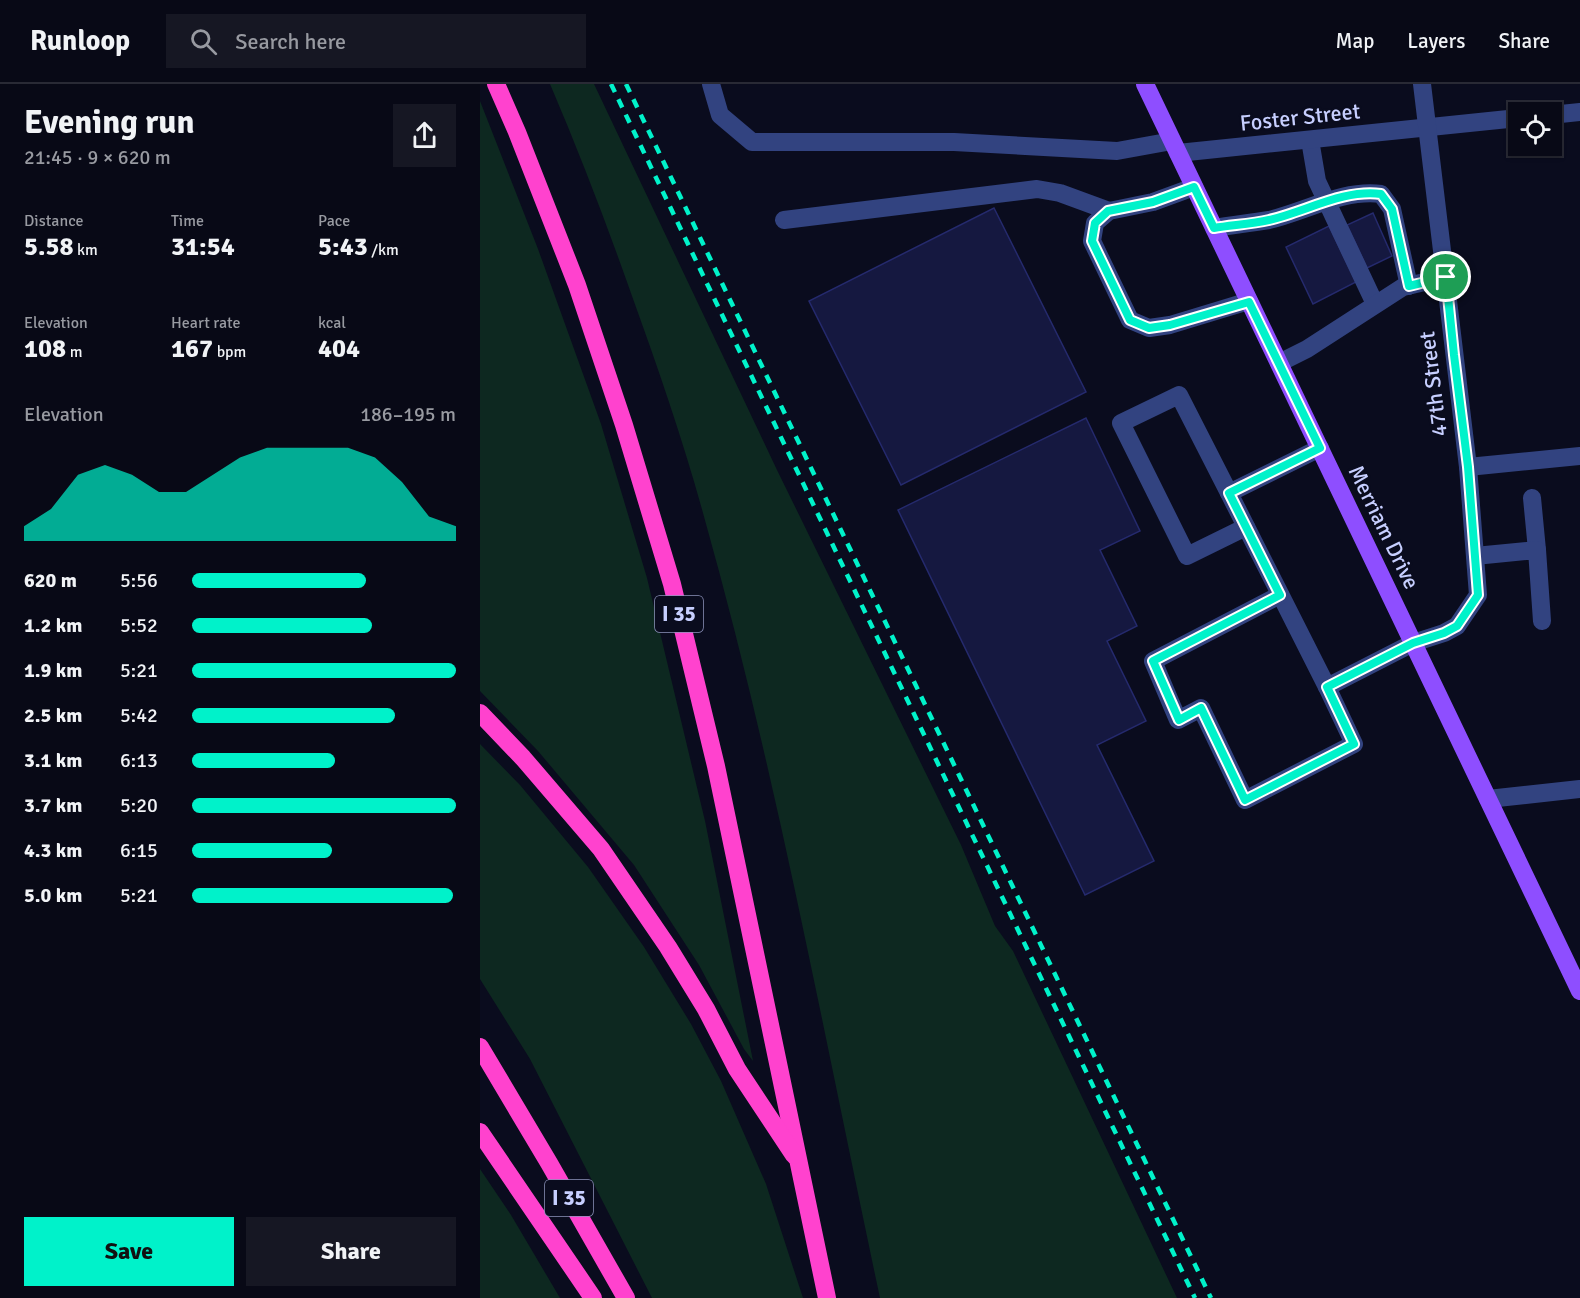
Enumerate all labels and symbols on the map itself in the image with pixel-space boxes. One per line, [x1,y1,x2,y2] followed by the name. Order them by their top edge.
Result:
[1239,97,1362,137] street label: Foster Street
[1420,251,1471,302] pin
[1413,330,1453,438] street label: 47th Street
[1342,461,1426,593] street label: Merriam Drive
[655,596,703,632] road number: I 35
[545,1180,593,1216] road number: I 35

